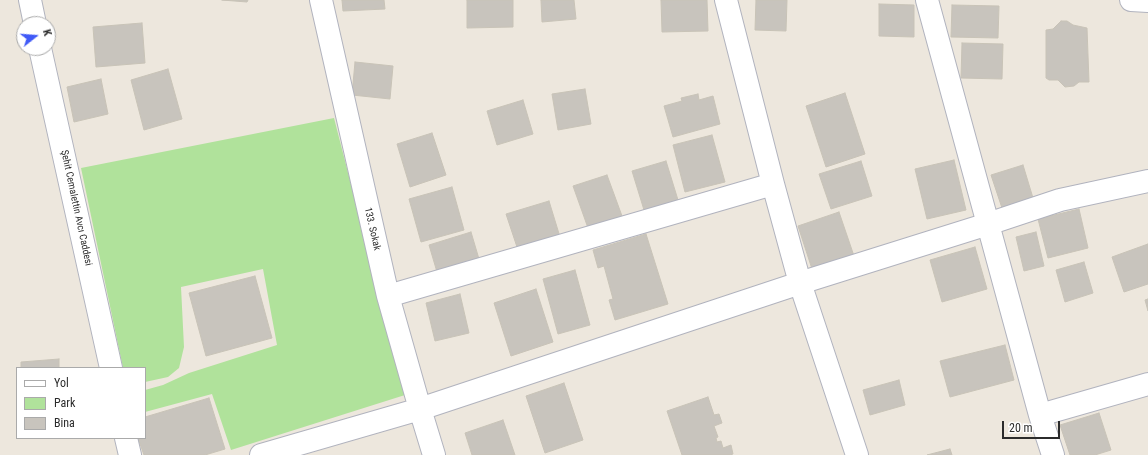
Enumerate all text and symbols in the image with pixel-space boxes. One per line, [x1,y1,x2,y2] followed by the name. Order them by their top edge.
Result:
[16,16,56,56] north arrow
[40,28,54,37] text: K
[58,149,94,267] street label: Şehit Cemalettin Avcı Caddesi
[361,206,383,252] street label: 133. Sokak
[16,367,146,439] legend
[54,376,69,390] text: Yol
[54,396,75,410] text: Park
[1004,413,1062,439] scale bar
[54,416,75,430] text: Bina
[1009,421,1033,435] text: 20 m

